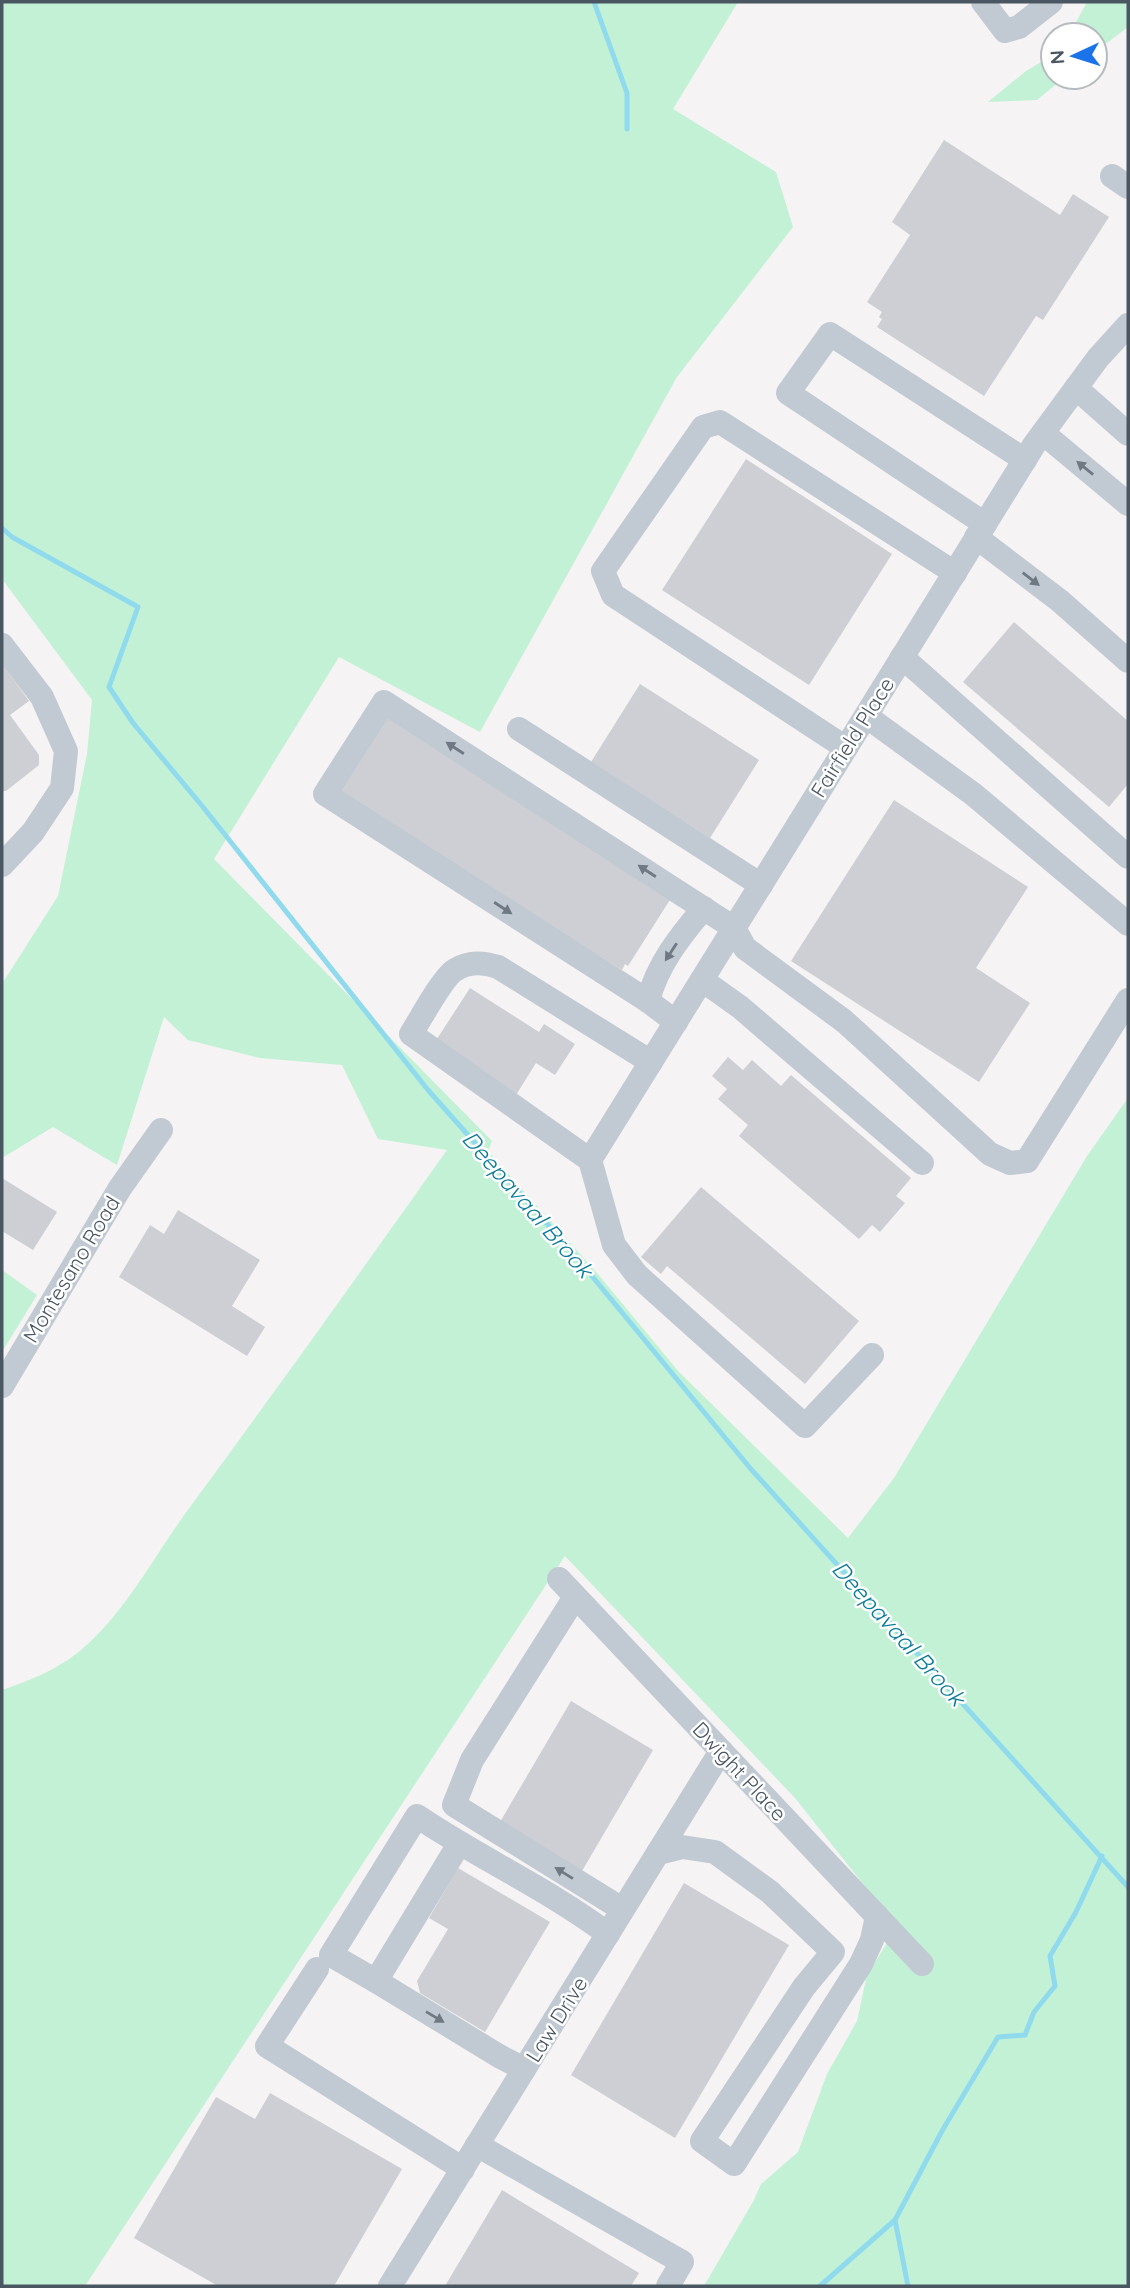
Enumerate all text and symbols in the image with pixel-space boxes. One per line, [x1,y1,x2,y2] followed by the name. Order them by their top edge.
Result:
[1039,21,1109,91] north arrow
[1045,49,1069,65] text: N
[1077,461,1095,476] one-way arrow
[1021,571,1039,586] one-way arrow
[805,672,899,802] street label: Fairfield Place
[446,741,465,754] one-way arrow
[637,865,656,878] one-way arrow
[493,902,513,915] one-way arrow
[664,942,677,962] one-way arrow
[456,1124,601,1285] water label: Deepavaal Brook
[17,1191,125,1347] street label: Montesano Road
[826,1554,973,1713] water label: Deepavaal Brook
[687,1716,793,1826] street label: Dwight Place
[554,1867,573,1880] one-way arrow
[520,1971,592,2067] street label: Law Drive
[425,2011,444,2023] one-way arrow

